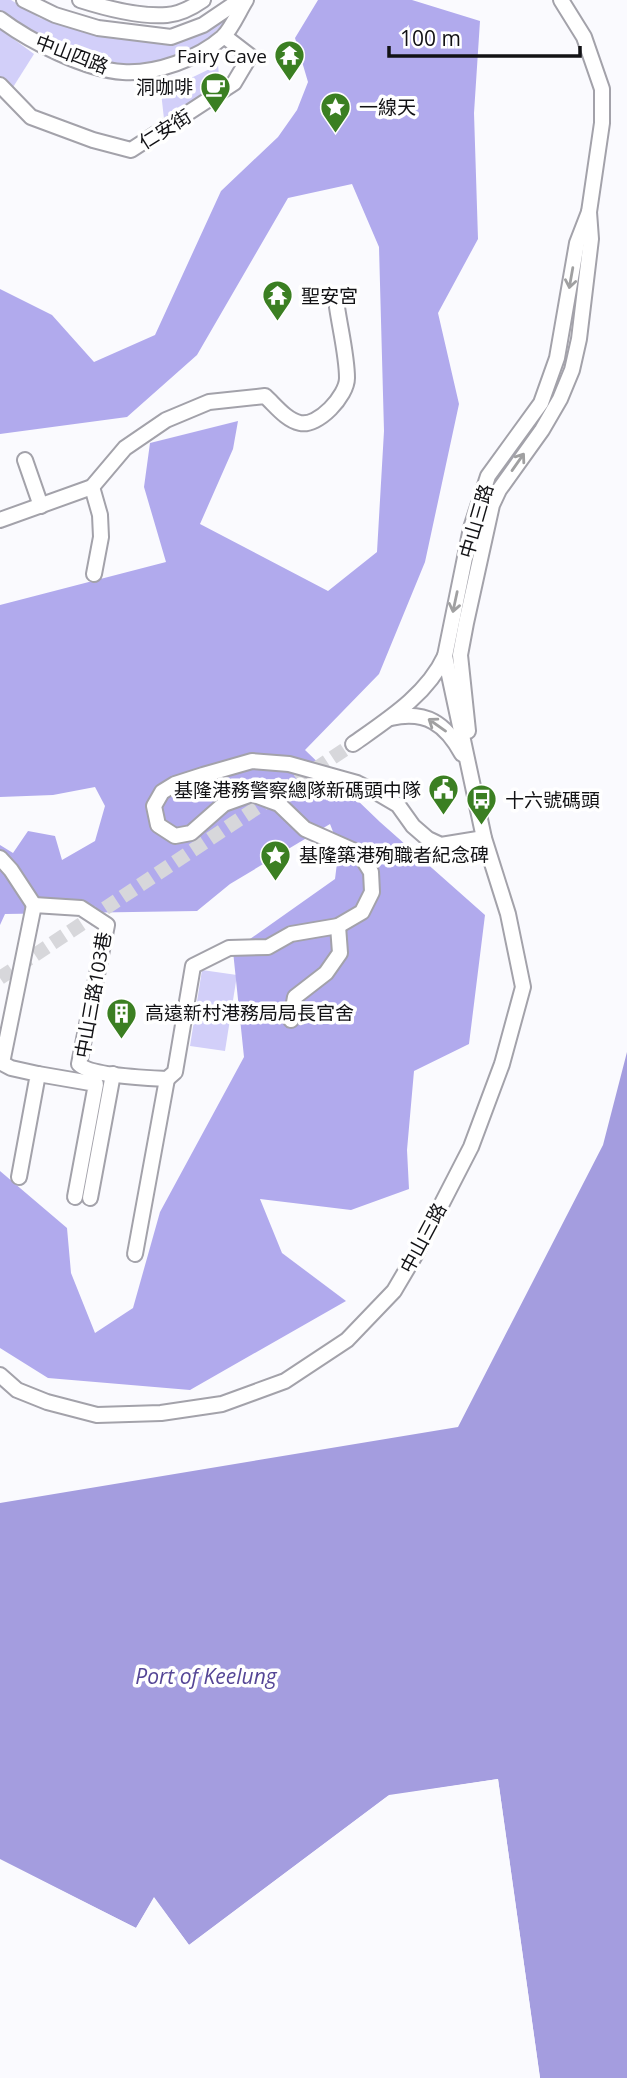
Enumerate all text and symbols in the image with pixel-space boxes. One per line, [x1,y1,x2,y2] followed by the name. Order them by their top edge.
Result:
[389,14,580,58] scale bar
[400,24,461,52] text: 100 m
[32,28,112,80] street label: 中山四路
[273,39,307,83] temple icon: Fairy Cave
[177,43,267,69] place label: Fairy Cave
[199,70,233,114] cafe icon: 洞咖啡
[136,74,193,100] place label: 洞咖啡
[319,90,353,134] place icon: 一線天
[359,94,416,120] place label: 一線天
[134,103,196,155] street label: 仁安街
[564,266,577,289] one-way arrow
[261,279,295,323] temple icon: 聖安宮
[301,283,358,309] place label: 聖安宮
[511,453,525,472] one-way arrow
[453,481,499,561] street label: 中山三路
[448,590,461,613] one-way arrow
[428,718,447,732] one-way arrow
[427,773,461,817] public building icon: 基隆港務警察總隊新碼頭中隊
[174,777,421,803] place label: 基隆港務警察總隊新碼頭中隊
[465,783,499,827] bus stop icon: 十六號碼頭
[505,787,600,813] place label: 十六號碼頭
[259,838,293,882] place icon: 基隆築港殉職者紀念碑
[299,842,489,868] place label: 基隆築港殉職者紀念碑
[69,930,117,1060] street label: 中山三路103巷
[105,996,139,1040] building icon: 高遠新村港務局局長官舍
[145,1000,354,1026] place label: 高遠新村港務局局長官舍
[394,1198,452,1278] street label: 中山三路
[135,1662,278,1690] water label: Port of Keelung

